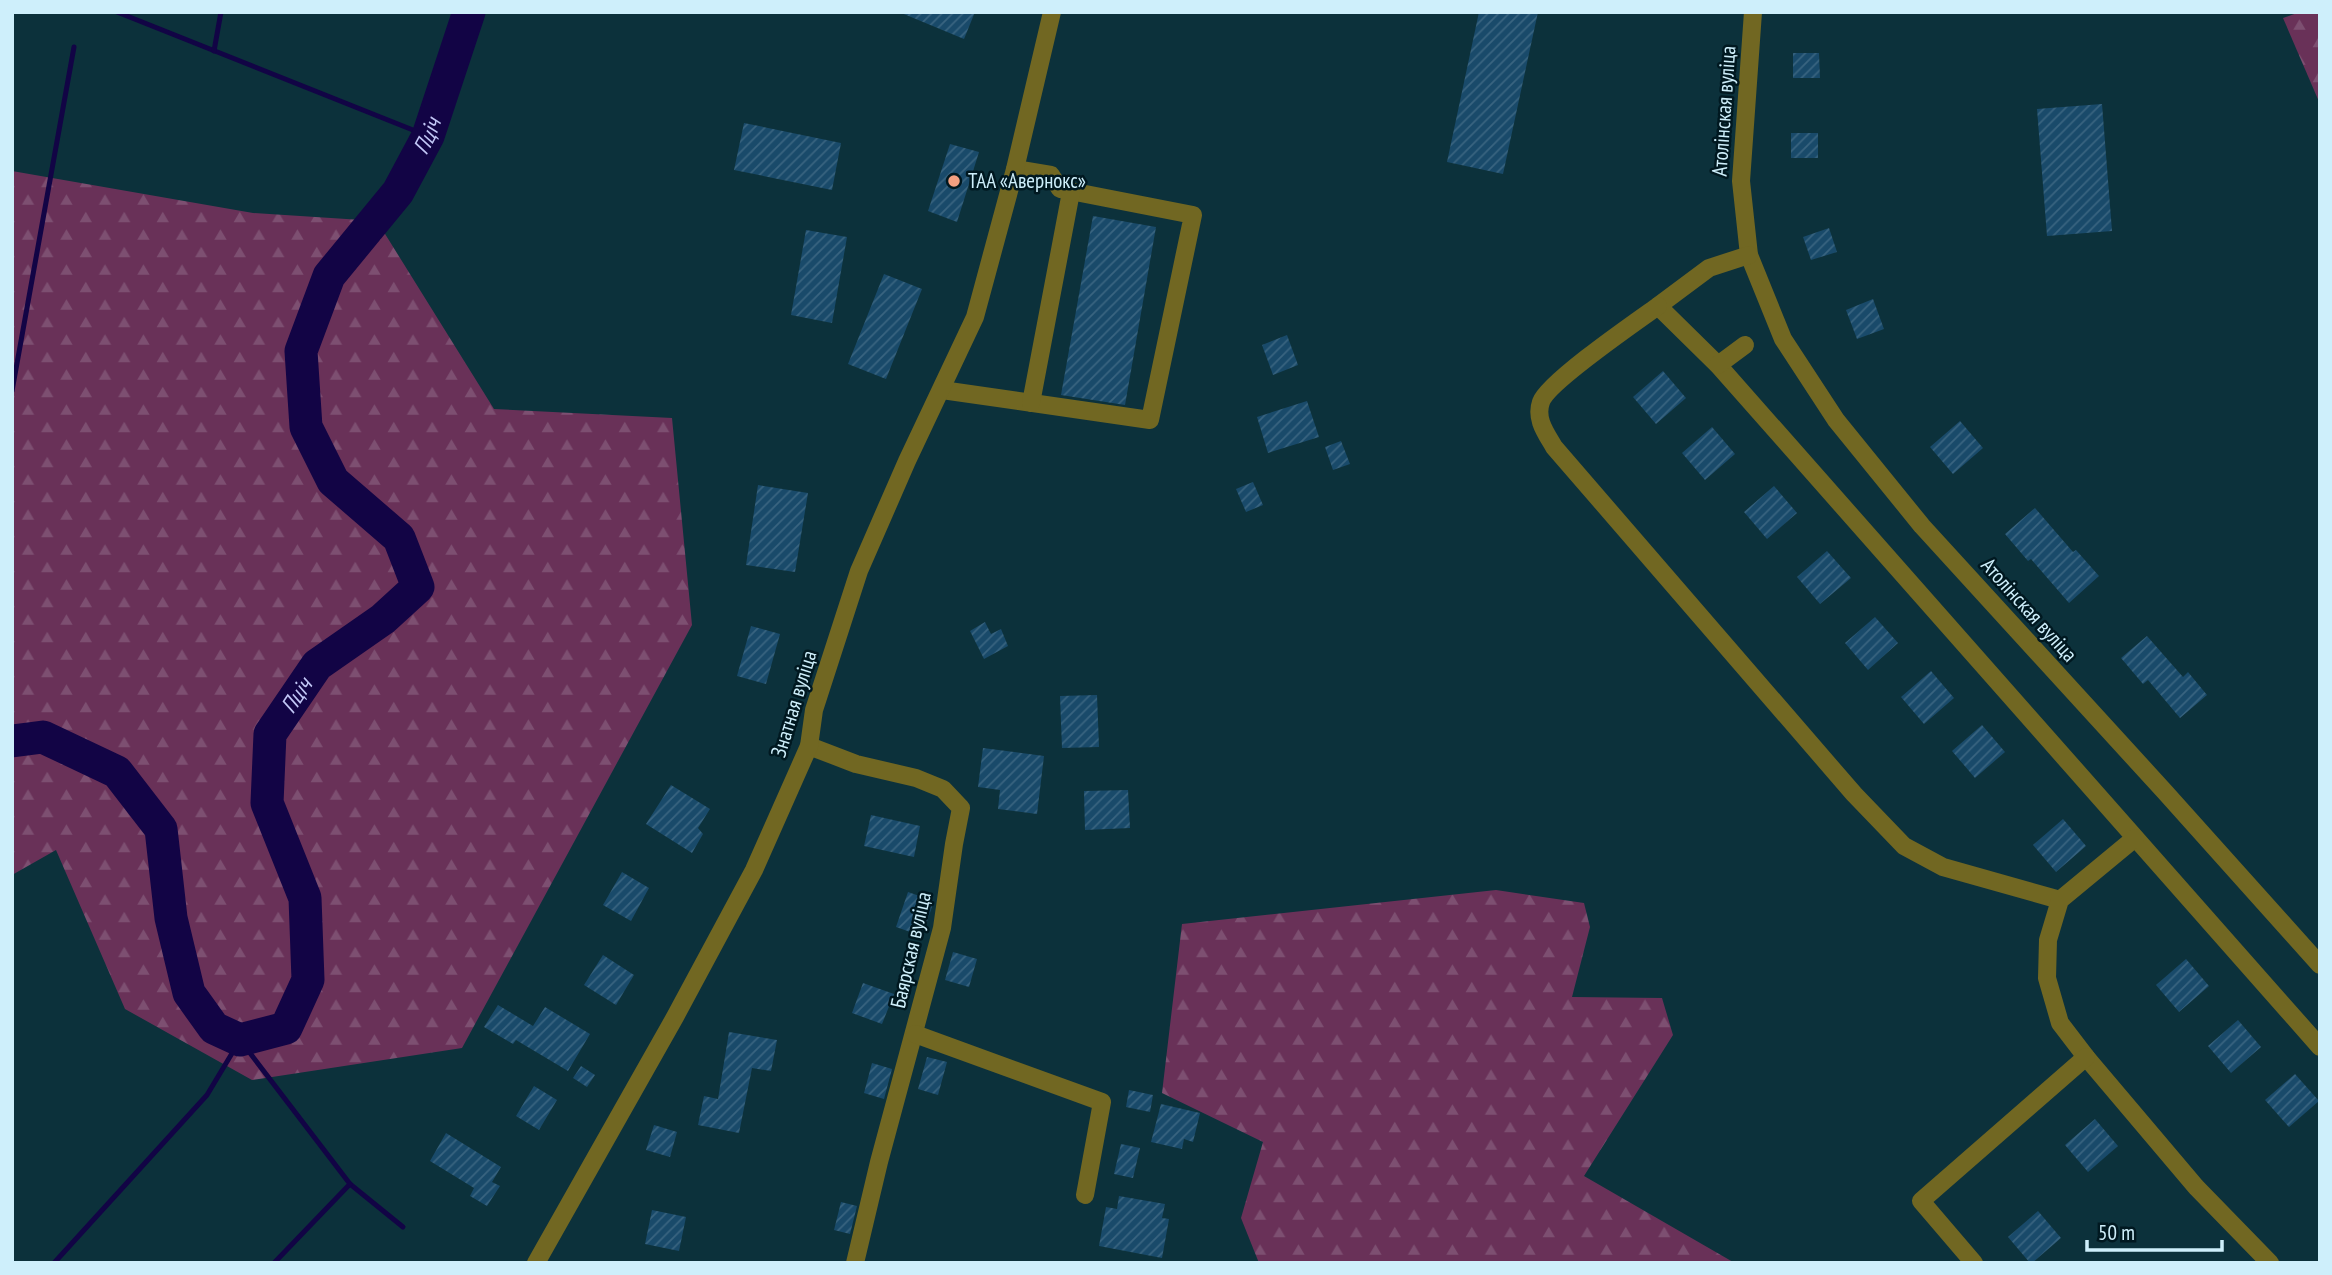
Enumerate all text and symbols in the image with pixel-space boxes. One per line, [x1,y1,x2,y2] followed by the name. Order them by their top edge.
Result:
[1705,45,1742,177] street label: Атолінская вуліца
[406,112,448,159] water label: Пціч
[968,167,1086,194] place label: ТАА «Авернокс»
[946,173,962,189] marker: ТАА «Авернокс»
[1976,552,2083,667] street label: Атолінская вуліца
[764,647,823,761] street label: Знатная вуліца
[274,670,319,718] water label: Пціч
[884,889,937,1011] street label: Баярская вуліца
[2087,1208,2222,1252] scale bar
[2098,1219,2135,1246] text: 50 m

